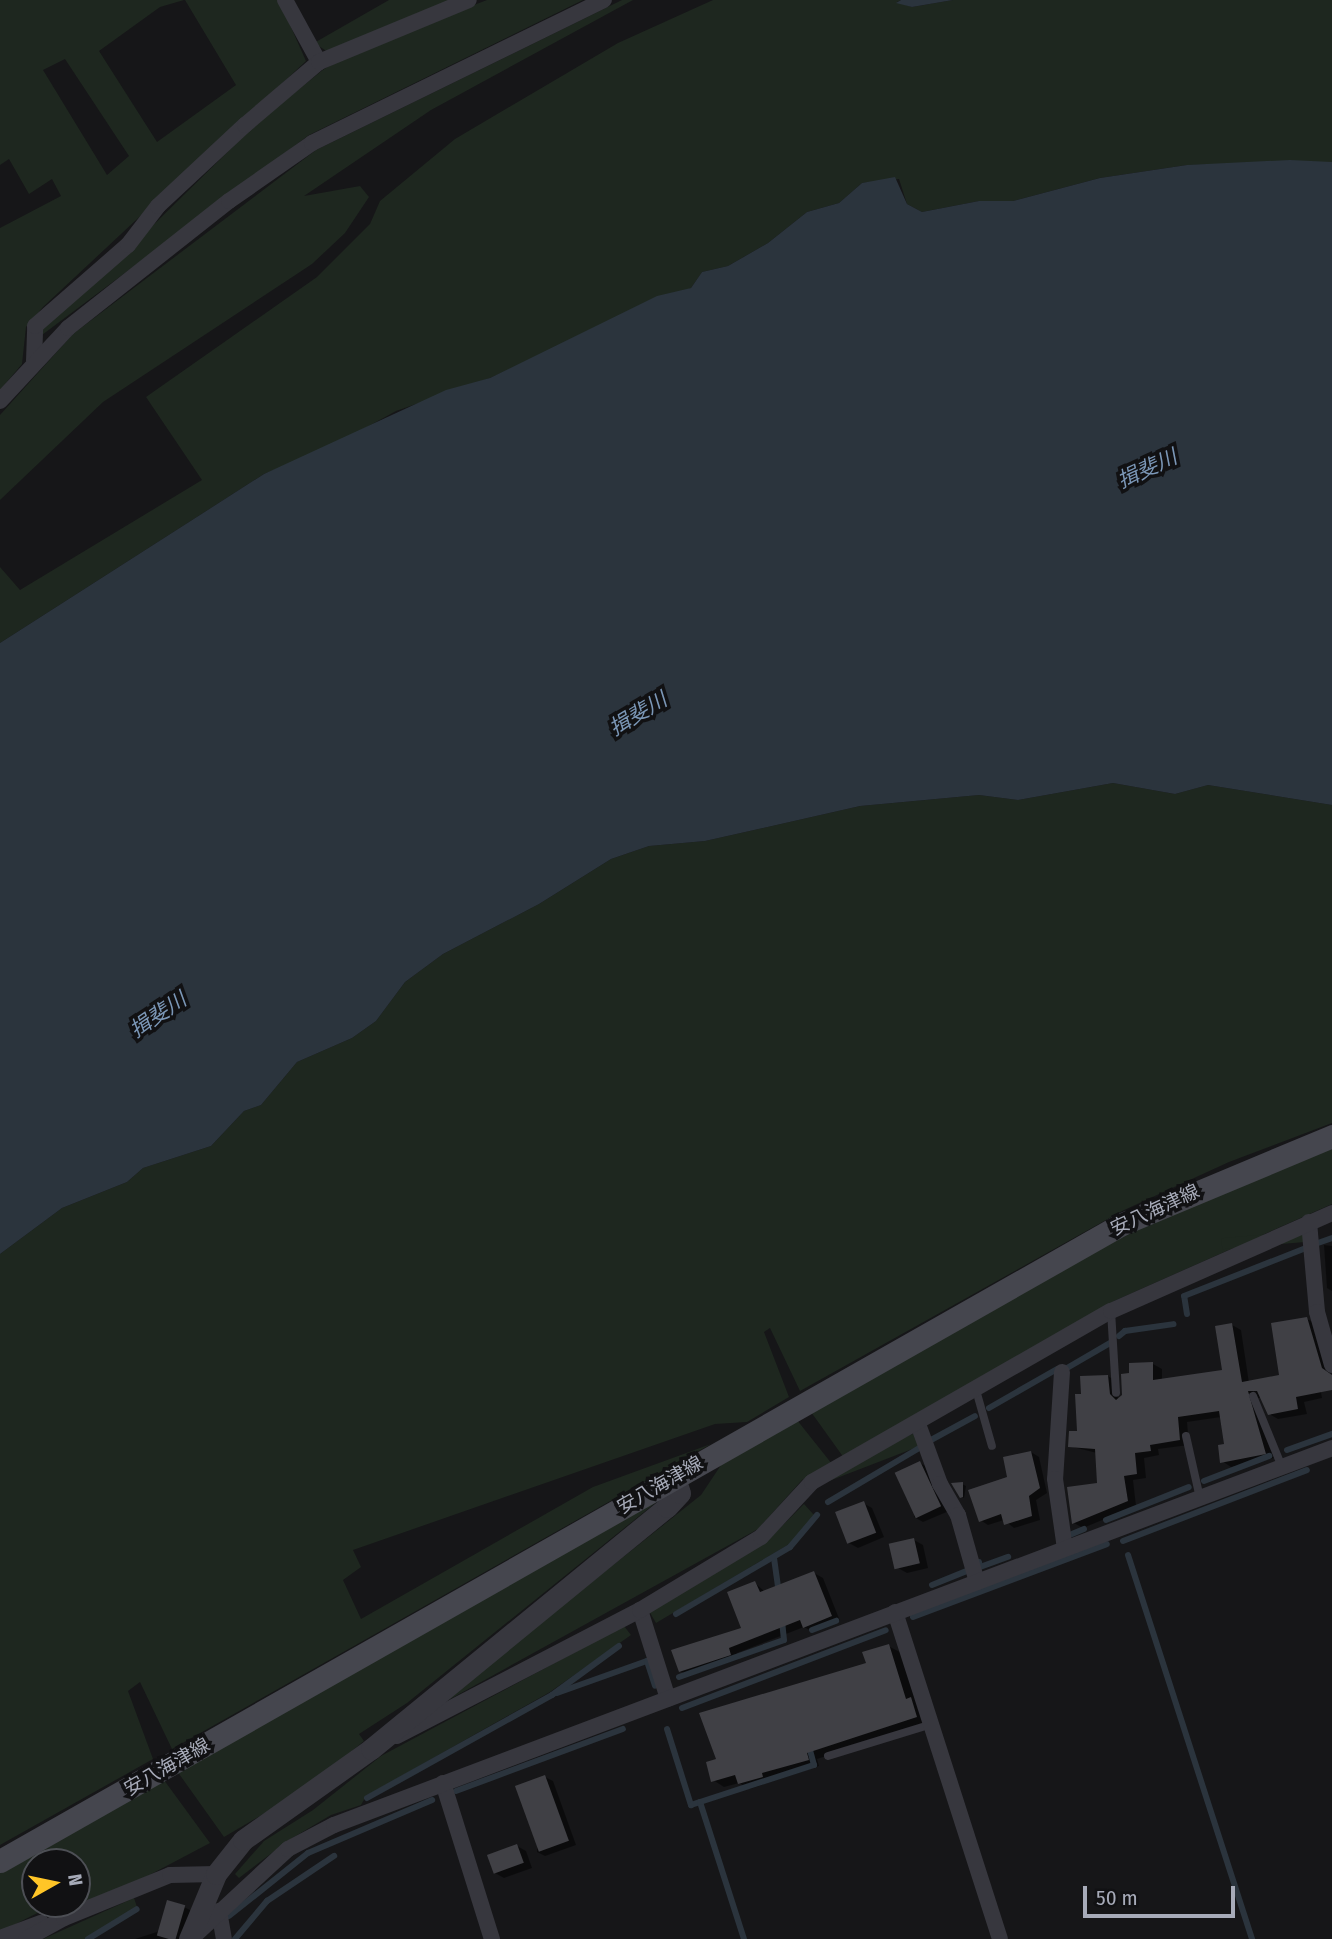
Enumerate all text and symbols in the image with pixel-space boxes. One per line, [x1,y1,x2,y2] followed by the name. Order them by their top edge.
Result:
[1113,444,1181,494] water label: 揖斐川
[605,687,671,741] water label: 揖斐川
[125,987,191,1043] water label: 揖斐川
[1107,1180,1203,1240] street label: 安八海津線
[613,1451,707,1519] street label: 安八海津線
[120,1733,214,1801] street label: 安八海津線
[21,1848,91,1918] north arrow
[1087,1872,1239,1916] scale bar
[63,1873,88,1887] text: N
[1096,1885,1138,1911] text: 50 m

